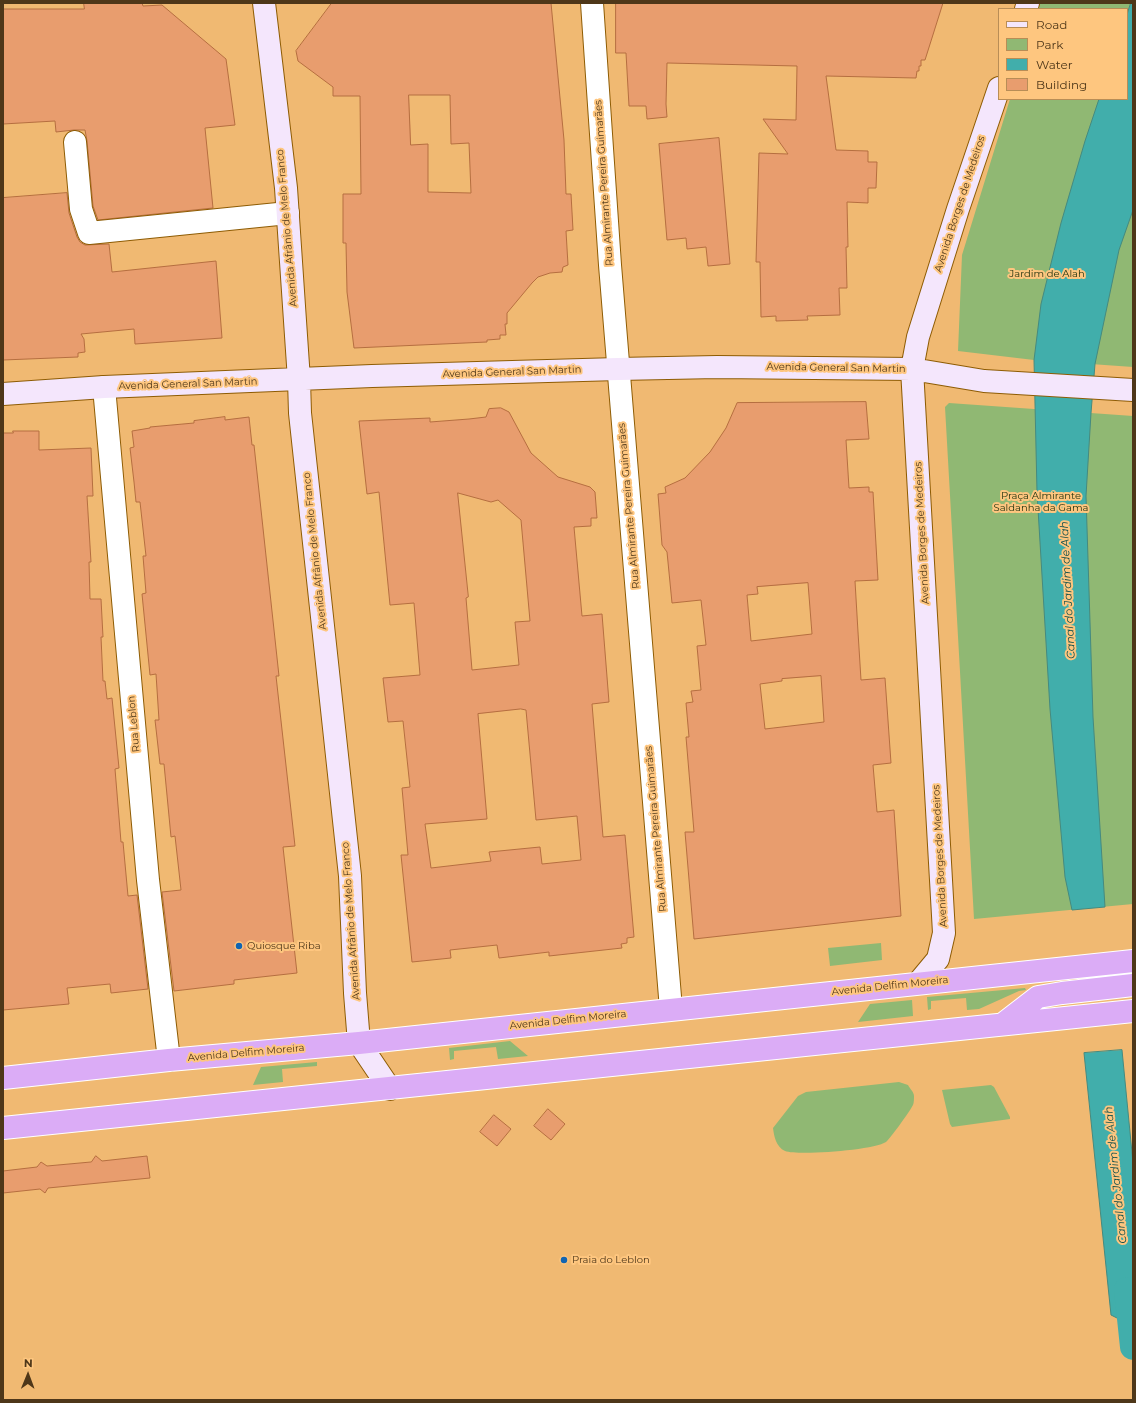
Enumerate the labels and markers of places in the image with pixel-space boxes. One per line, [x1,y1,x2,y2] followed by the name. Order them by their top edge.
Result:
[247,940,321,952] place label: Quiosque Riba
[234,941,244,951] marker: Quiosque Riba
[572,1254,650,1266] place label: Praia do Leblon
[559,1255,569,1265] marker: Praia do Leblon

